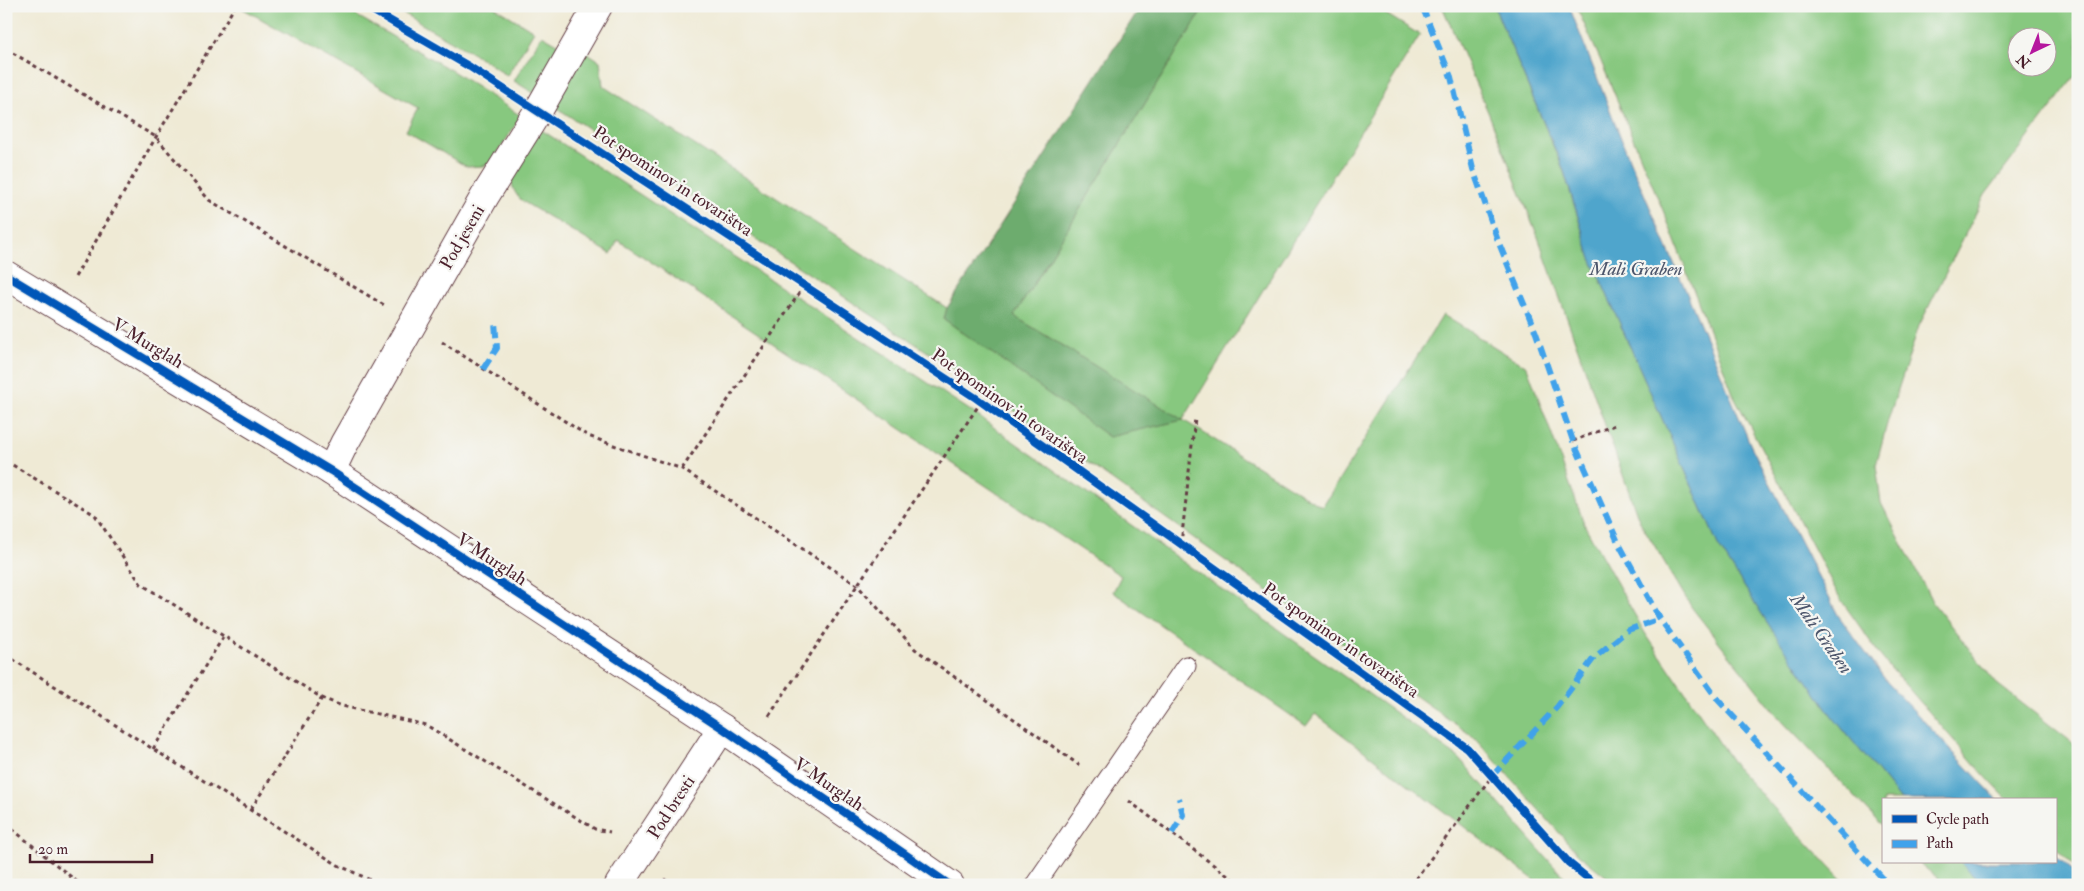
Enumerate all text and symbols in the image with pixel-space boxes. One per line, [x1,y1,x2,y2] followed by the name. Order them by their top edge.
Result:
[2006,28,2056,78] north arrow
[2013,50,2035,72] text: N
[588,121,758,242] street label: Pot spominov in tovarištva
[435,201,490,274] street label: Pod jeseni
[1588,257,1683,281] water label: Mali Graben
[108,313,188,374] street label: V Murglah
[927,344,1093,470] street label: Pot spominov in tovarištva
[452,528,532,591] street label: V Murglah
[1258,578,1424,704] street label: Pot spominov in tovarištva
[1784,588,1858,679] water label: Mali Graben
[789,753,869,817] street label: V Murglah
[642,771,701,843] street label: Pod bresti
[1882,798,2056,864] legend
[1926,810,1989,830] text: Cycle path
[30,831,152,863] scale bar
[1926,834,1953,853] text: Path
[38,840,68,859] text: 20 m

